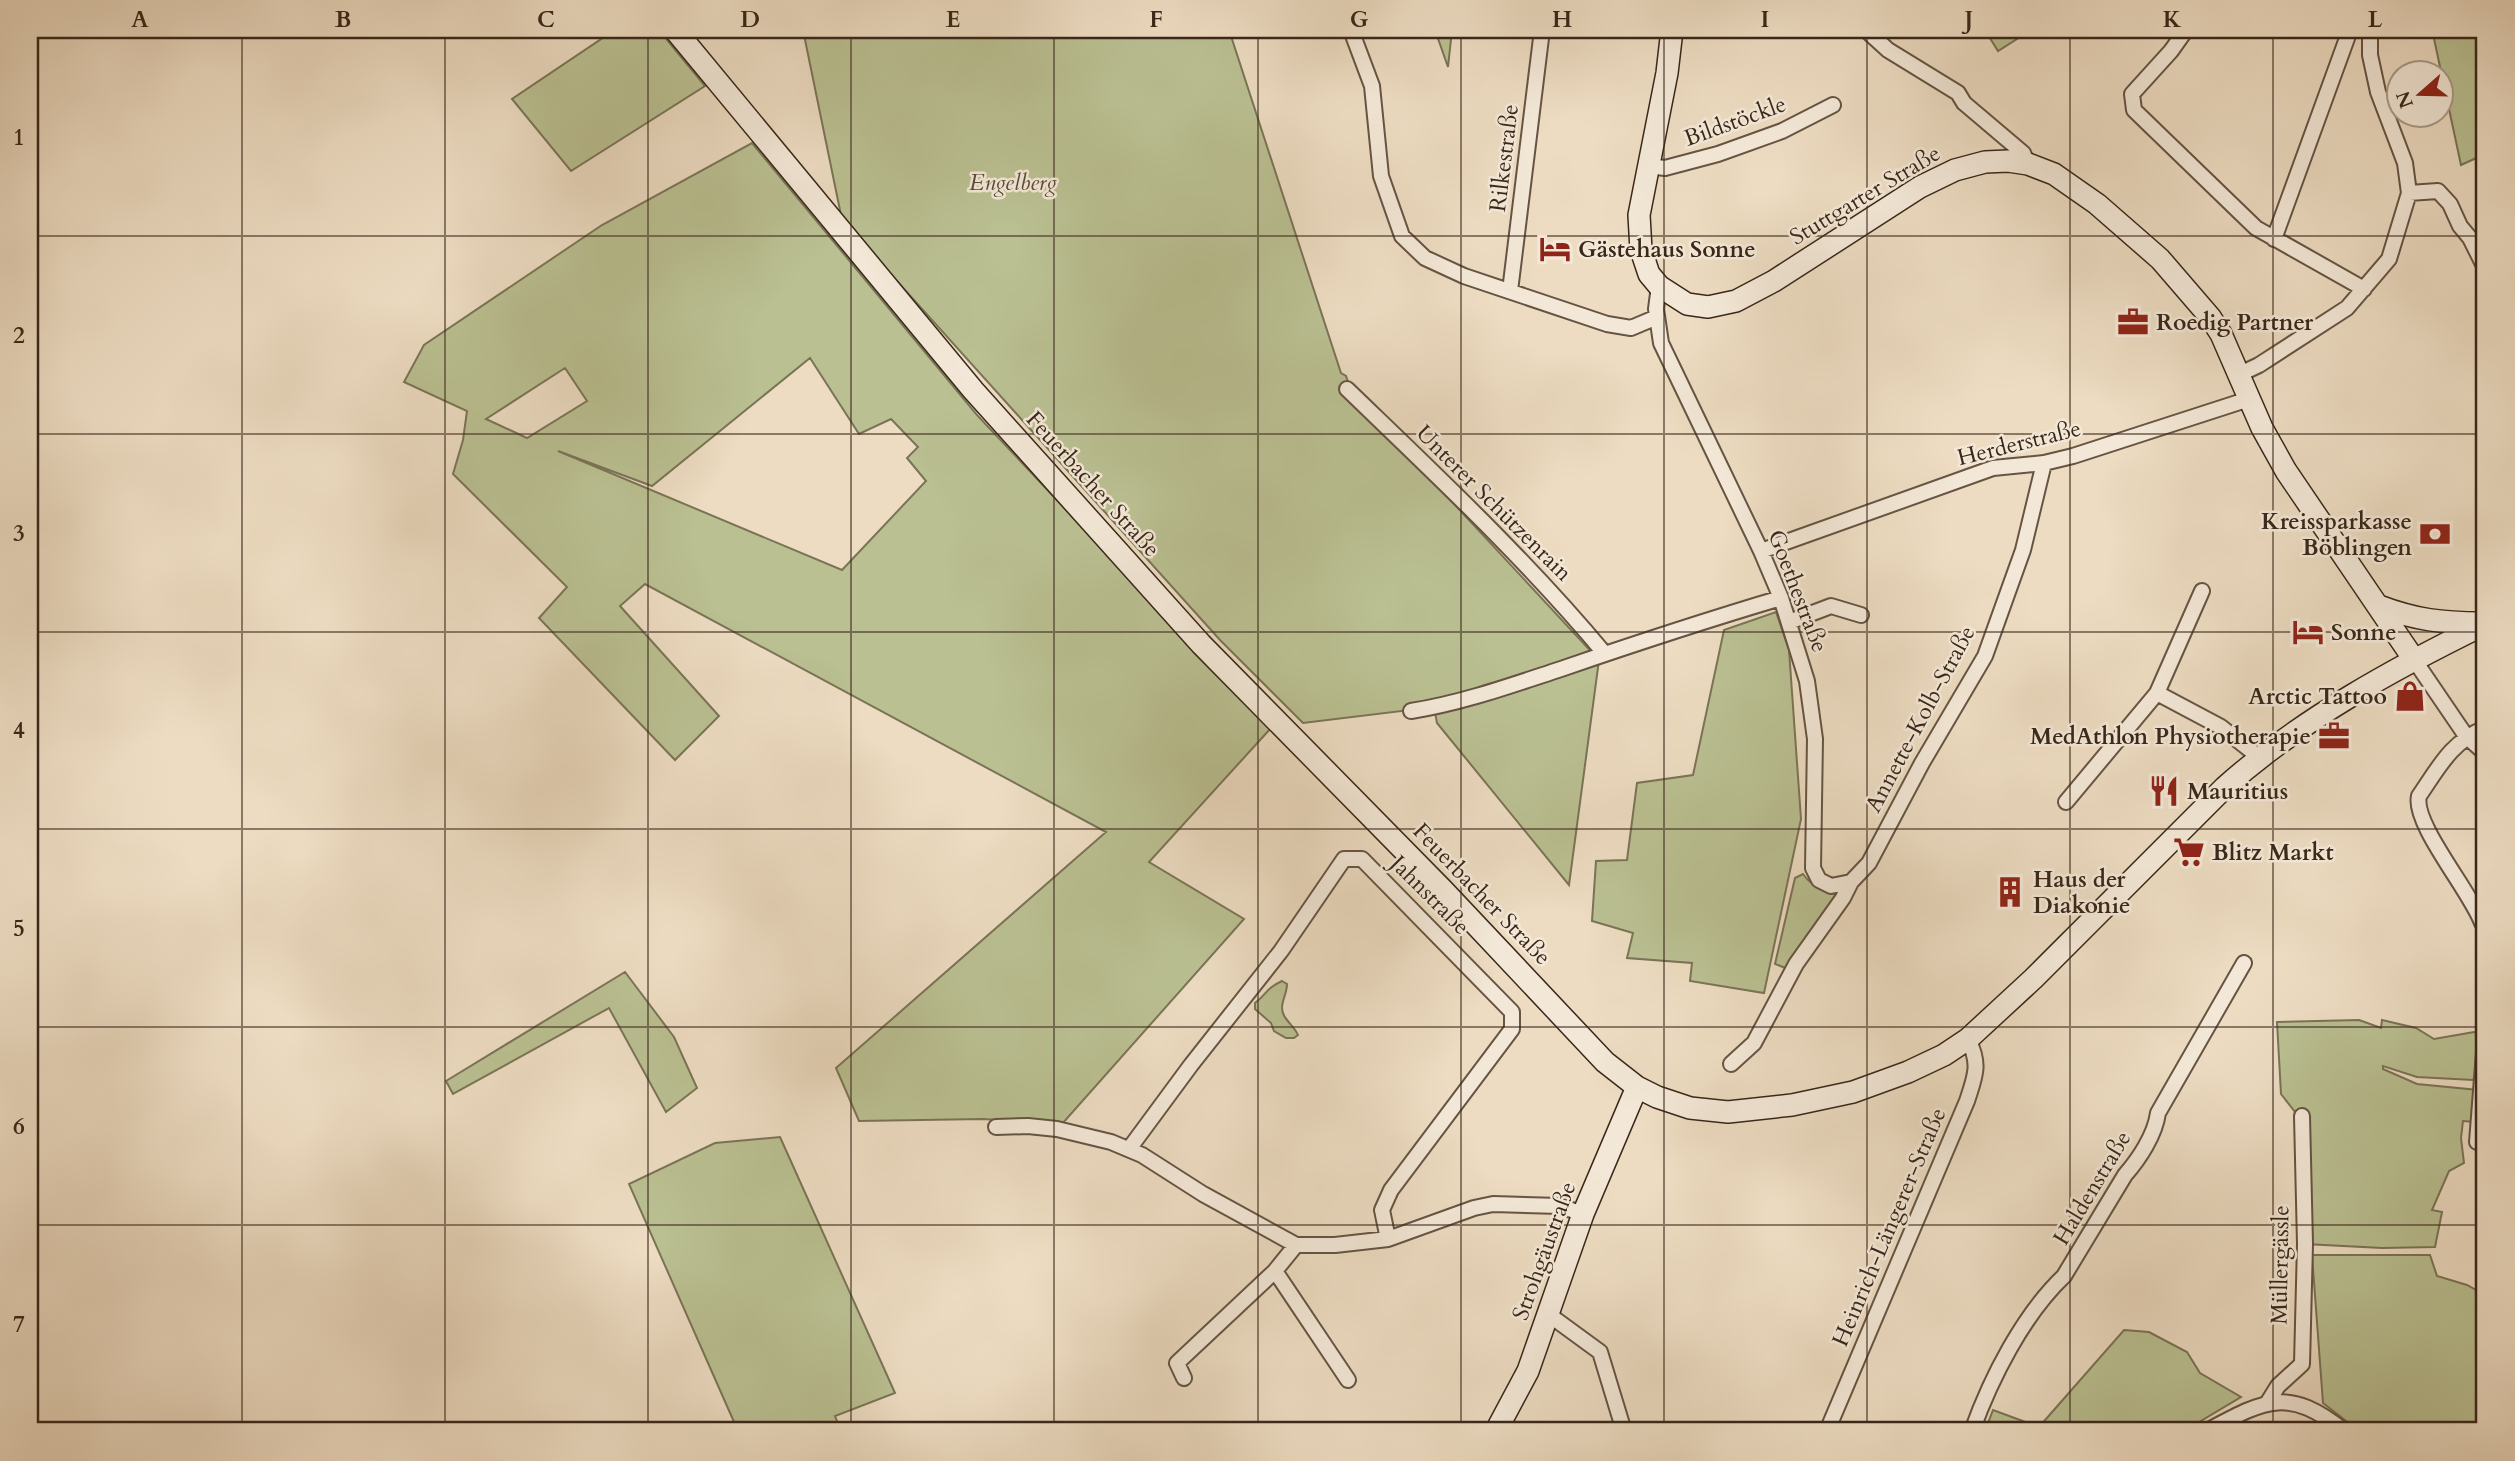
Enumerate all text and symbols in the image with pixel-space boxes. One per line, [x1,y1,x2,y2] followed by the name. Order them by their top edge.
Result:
[131,4,149,35] text: A
[335,4,351,35] text: B
[537,4,555,35] text: C
[740,4,760,35] text: D
[946,4,960,35] text: E
[1149,4,1163,35] text: F
[1350,4,1369,35] text: G
[1552,4,1572,35] text: H
[1761,4,1769,35] text: I
[1962,4,1973,35] text: J
[2163,4,2182,35] text: K
[2368,4,2383,35] text: L
[2386,60,2456,130] north arrow
[2390,87,2420,112] text: N
[1680,88,1790,154] street label: Bildstöckle
[1482,102,1526,214] street label: Rilkestraße
[13,122,25,153] text: 1
[1784,138,1946,252] street label: Stuttgarter Straße
[969,167,1058,198] park label: Engelberg
[1538,232,1572,266] hotel icon: Gästehaus Sonne
[1578,234,1756,265] place label: Gästehaus Sonne
[2116,305,2150,339] office icon: Roedig Partner
[2156,307,2314,338] place label: Roedig Partner
[13,320,25,351] text: 2
[1019,404,1167,564] street label: Feuerbacher Straße
[1954,413,2084,473] street label: Herderstraße
[1409,418,1579,588] street label: Unterer Schützenrain
[2261,506,2412,563] place label: Kreissparkasse Böblingen
[2418,517,2452,551] bank icon: Kreissparkasse Böblingen
[13,518,25,549] text: 3
[1760,525,1836,657] street label: Goethestraße
[2291,615,2325,649] hotel icon: Sonne
[2331,617,2397,648] place label: Sonne
[1858,620,1982,818] street label: Annette-Kolb-Straße
[2393,679,2427,713] shop icon: Arctic Tattoo
[2248,681,2387,712] place label: Arctic Tattoo
[13,715,25,746] text: 4
[2317,719,2351,753] office icon: MedAthlon Physiotherapie
[2030,721,2311,752] place label: MedAthlon Physiotherapie
[2147,774,2181,808] restaurant icon: Mauritius
[2187,776,2288,807] place label: Mauritius
[1406,816,1558,972] street label: Feuerbacher Straße
[2172,835,2206,869] supermarket icon: Blitz Markt
[2212,837,2334,868] place label: Blitz Markt
[1381,846,1477,942] street label: Jahnstraße
[2033,864,2130,921] place label: Haus der Diakonie
[1993,875,2027,909] building icon: Haus der Diakonie
[13,913,25,944] text: 5
[1825,1103,1953,1351] street label: Heinrich-Längerer-Straße
[13,1111,25,1142] text: 6
[2046,1125,2138,1251] street label: Haldenstraße
[1505,1177,1583,1325] street label: Strohgäustraße
[2263,1205,2297,1325] street label: Müllergässle
[13,1309,25,1340] text: 7

